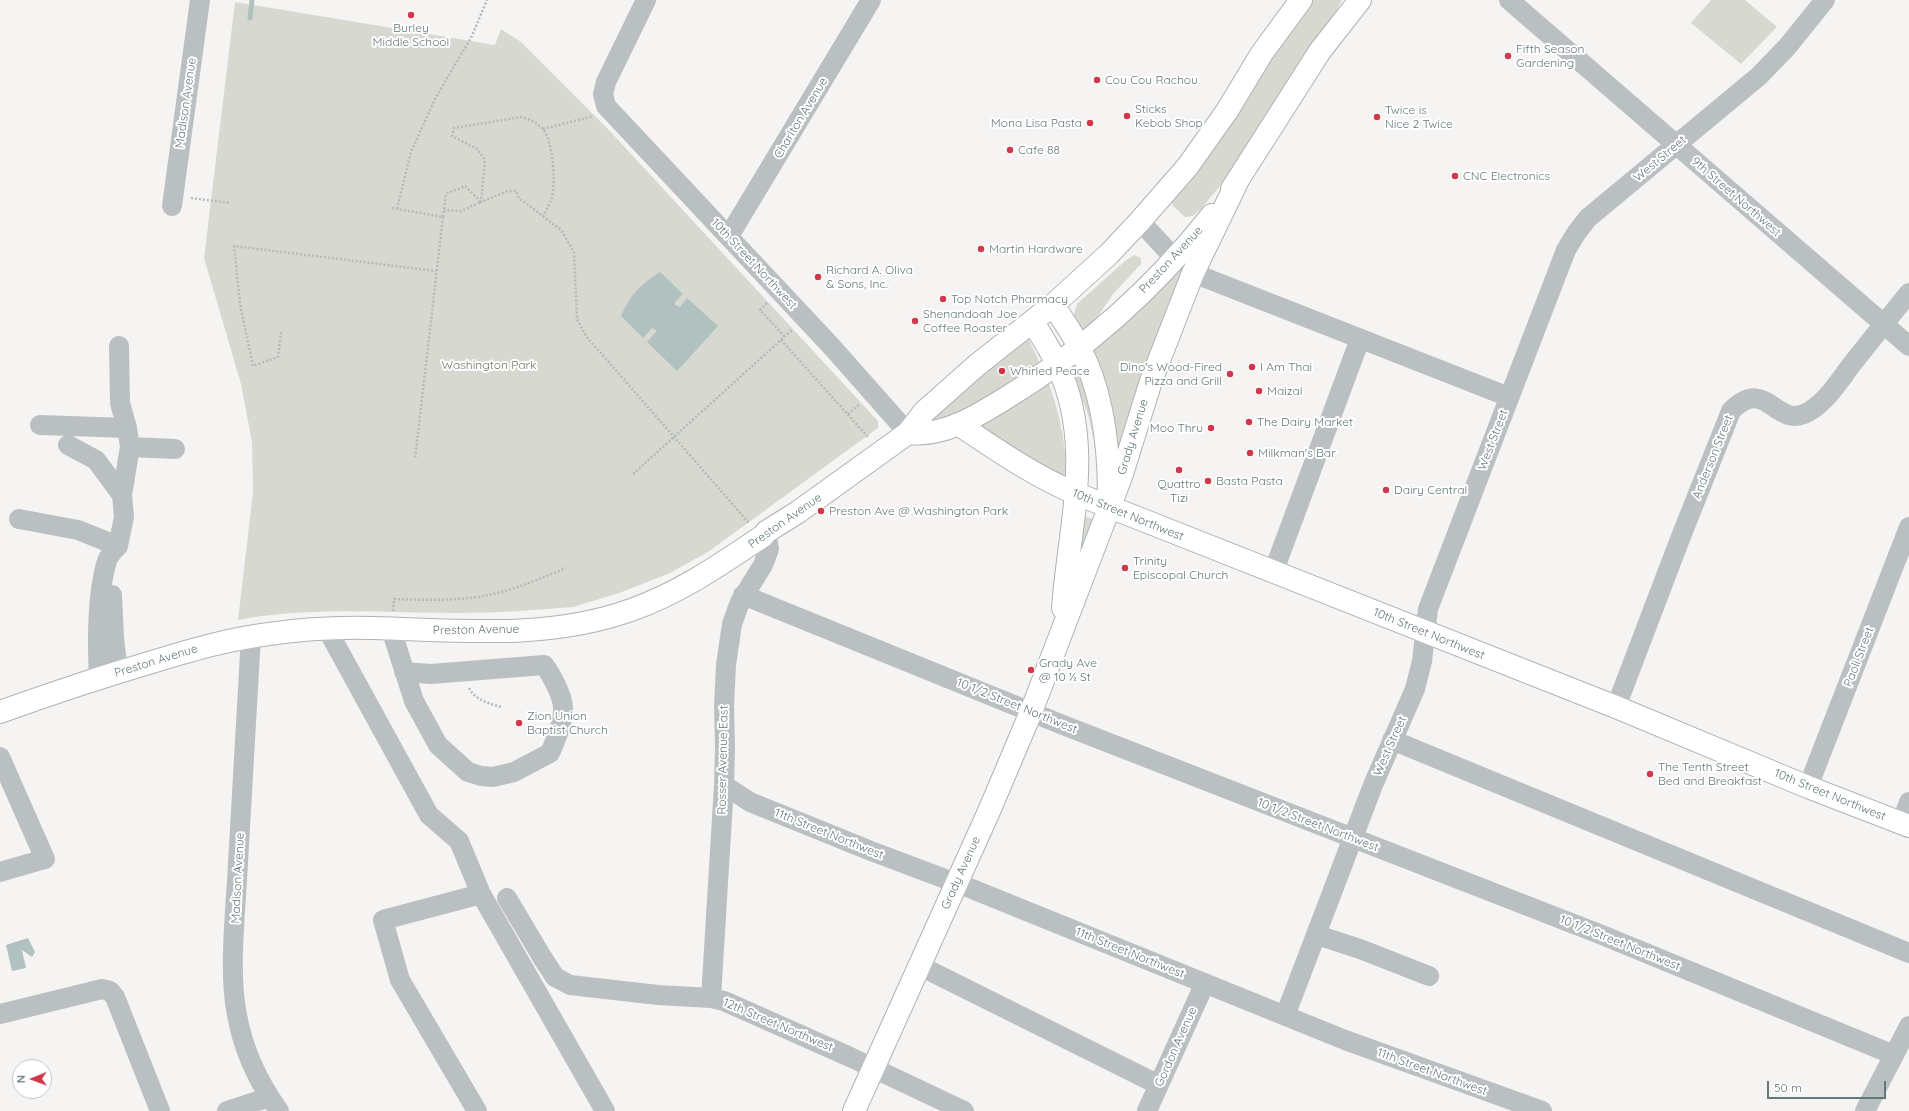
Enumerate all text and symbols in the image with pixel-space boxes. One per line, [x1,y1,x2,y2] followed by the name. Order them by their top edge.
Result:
[406,10,416,20] marker: Burley Middle School
[373,21,449,49] place label: Burley Middle School
[1516,42,1585,70] place label: Fifth Season Gardening
[1503,51,1513,61] marker: Fifth Season Gardening
[173,57,199,149] street label: Madison Avenue
[1105,73,1198,87] place label: Cou Cou Rachou
[771,75,831,161] street label: Charlton Avenue
[1092,75,1102,85] marker: Cou Cou Rachou
[1135,102,1203,130] place label: Sticks Kebob Shop
[1385,103,1453,131] place label: Twice is Nice 2 Twice
[1122,111,1132,121] marker: Sticks Kebob Shop
[1372,112,1382,122] marker: Twice is Nice 2 Twice
[991,116,1082,130] place label: Mona Lisa Pasta
[1085,118,1095,128] marker: Mona Lisa Pasta
[1631,133,1689,185] street label: West Street
[1018,143,1060,157] place label: Cafe 88
[1005,145,1015,155] marker: Cafe 88
[1688,154,1784,240] street label: 9th Street Northwest
[1463,169,1550,183] place label: CNC Electronics
[1450,171,1460,181] marker: CNC Electronics
[708,216,800,312] street label: 10th Street Northwest
[1136,223,1206,297] street label: Preston Avenue
[989,242,1083,256] place label: Martin Hardware
[976,244,986,254] marker: Martin Hardware
[826,263,913,291] place label: Richard A. Oliva & Sons, Inc.
[813,272,823,282] marker: Richard A. Oliva & Sons, Inc.
[951,292,1068,306] place label: Top Notch Pharmacy
[938,294,948,304] marker: Top Notch Pharmacy
[923,307,1017,335] place label: Shenandoah Joe Coffee Roaster
[910,316,920,326] marker: Shenandoah Joe Coffee Roaster
[441,358,537,372] park label: Washington Park
[1120,360,1222,388] place label: Dino's Wood-Fired Pizza and Grill
[1260,360,1312,374] place label: I Am Thai
[1247,362,1257,372] marker: I Am Thai
[1010,364,1090,378] place label: Whirled Peace
[997,366,1007,376] marker: Whirled Peace
[1225,369,1235,379] marker: Dino's Wood-Fired Pizza and Grill
[1267,384,1303,398] place label: Maizal
[1254,386,1264,396] marker: Maizal
[1115,397,1151,477] street label: Grady Avenue
[1475,408,1511,472] street label: West Street
[1690,413,1736,501] street label: Anderson Street
[1257,415,1353,429] place label: The Dairy Market
[1244,417,1254,427] marker: The Dairy Market
[1150,421,1203,435] place label: Moo Thru
[1206,423,1216,433] marker: Moo Thru
[1258,446,1336,460] place label: Milkman's Bar
[1245,448,1255,458] marker: Milkman's Bar
[1174,465,1184,475] marker: Quattro Tizi
[1216,474,1283,488] place label: Basta Pasta
[1203,476,1213,486] marker: Basta Pasta
[1157,477,1201,505] place label: Quattro Tizi
[1394,483,1467,497] place label: Dairy Central
[1381,485,1391,495] marker: Dairy Central
[1070,486,1186,544] street label: 10th Street Northwest
[745,490,825,552] street label: Preston Avenue
[829,504,1008,518] place label: Preston Ave @ Washington Park
[816,506,826,516] marker: Preston Ave @ Washington Park
[1133,554,1228,582] place label: Trinity Episcopal Church
[1120,563,1130,573] marker: Trinity Episcopal Church
[1371,605,1487,663] street label: 10th Street Northwest
[433,622,519,638] street label: Preston Avenue
[1841,625,1877,689] street label: Paoli Street
[113,641,199,681] street label: Preston Avenue
[1039,656,1097,684] place label: Grady Ave @ 10 ½ St
[1026,665,1036,675] marker: Grady Ave @ 10 ½ St
[955,675,1079,737] street label: 10 1/2 Street Northwest
[715,705,731,815] street label: Rosser Avenue East
[527,709,608,737] place label: Zion Union Baptist Church
[1370,714,1410,778] street label: West Street
[514,718,524,728] marker: Zion Union Baptist Church
[1658,760,1762,788] place label: The Tenth Street Bed and Breakfast
[1772,766,1888,824] street label: 10th Street Northwest
[1645,769,1655,779] marker: The Tenth Street Bed and Breakfast
[1255,795,1381,855] street label: 10 1/2 Street Northwest
[772,806,886,862] street label: 11th Street Northwest
[228,832,248,924] street label: Madison Avenue
[938,834,984,912] street label: Grady Avenue
[1558,912,1682,974] street label: 10 1/2 Street Northwest
[1073,925,1187,981] street label: 11th Street Northwest
[721,995,835,1055] street label: 12th Street Northwest
[1152,1005,1200,1089] street label: Gordon Avenue
[1375,1045,1489,1099] street label: 11th Street Northwest
[12,1059,52,1099] north arrow
[1769,1073,1888,1099] scale bar
[14,1075,28,1083] text: N
[1774,1080,1802,1095] text: 50 m

